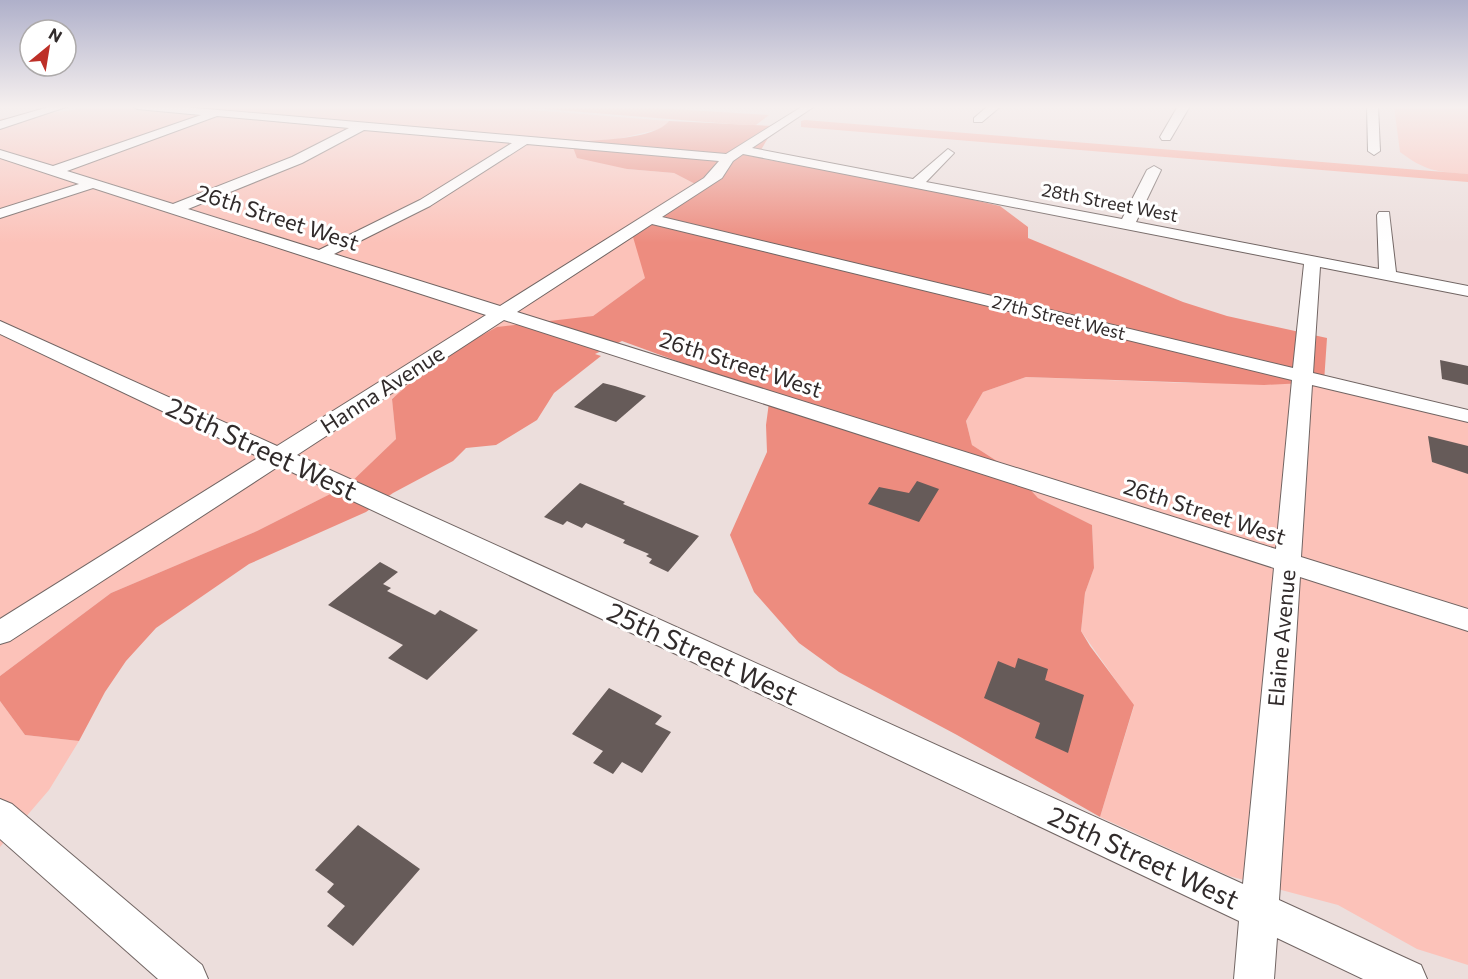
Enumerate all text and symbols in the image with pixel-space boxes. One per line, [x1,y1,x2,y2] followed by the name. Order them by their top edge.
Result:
[18,18,78,78] north arrow
[46,23,66,46] text: N
[193,178,363,256] street label: 26th Street West
[1040,178,1180,226] street label: 28th Street West
[990,290,1128,344] street label: 27th Street West
[656,325,826,403] street label: 26th Street West
[315,339,449,439] street label: Hanna Avenue
[161,389,363,507] street label: 25th Street West
[1120,472,1290,550] street label: 26th Street West
[1262,568,1300,708] street label: Elaine Avenue
[602,594,804,712] street label: 25th Street West
[1043,798,1245,916] street label: 25th Street West

